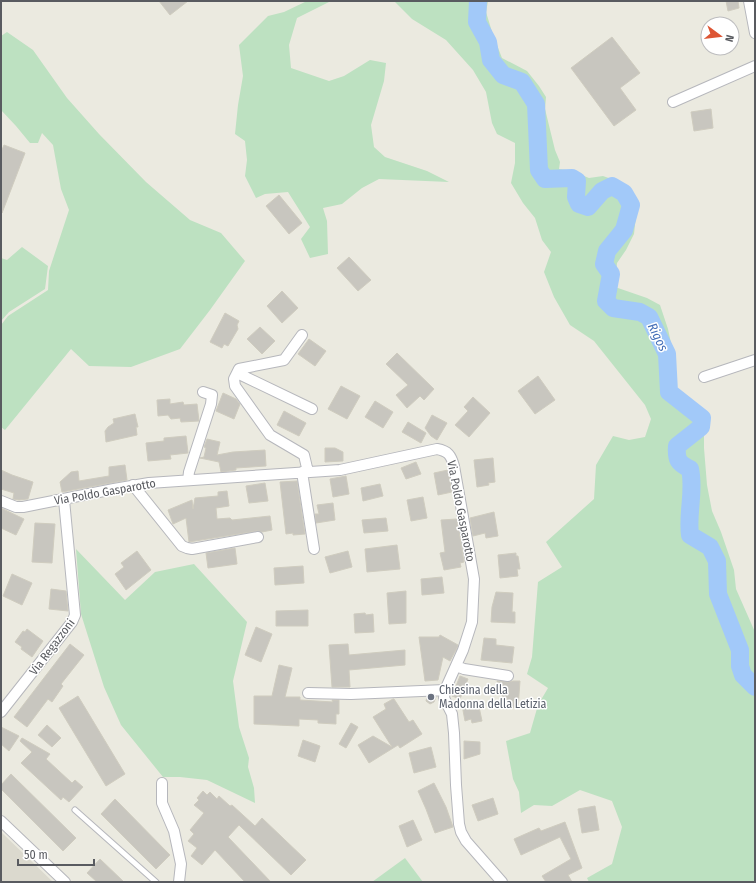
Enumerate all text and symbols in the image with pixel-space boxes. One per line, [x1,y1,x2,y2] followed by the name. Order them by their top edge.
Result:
[700,16,740,56] north arrow
[722,34,736,43] text: N
[645,320,671,354] water label: Rigos
[444,459,478,563] street label: Via Poldo Gasparotto
[53,476,157,508] street label: Via Poldo Gasparotto
[26,616,78,678] street label: Via Regazzoni
[439,683,547,711] place label: Chiesina della Madonna della Letizia
[426,692,436,702] marker: Chiesina della Madonna della Letizia
[18,841,94,867] scale bar
[24,848,48,862] text: 50 m

